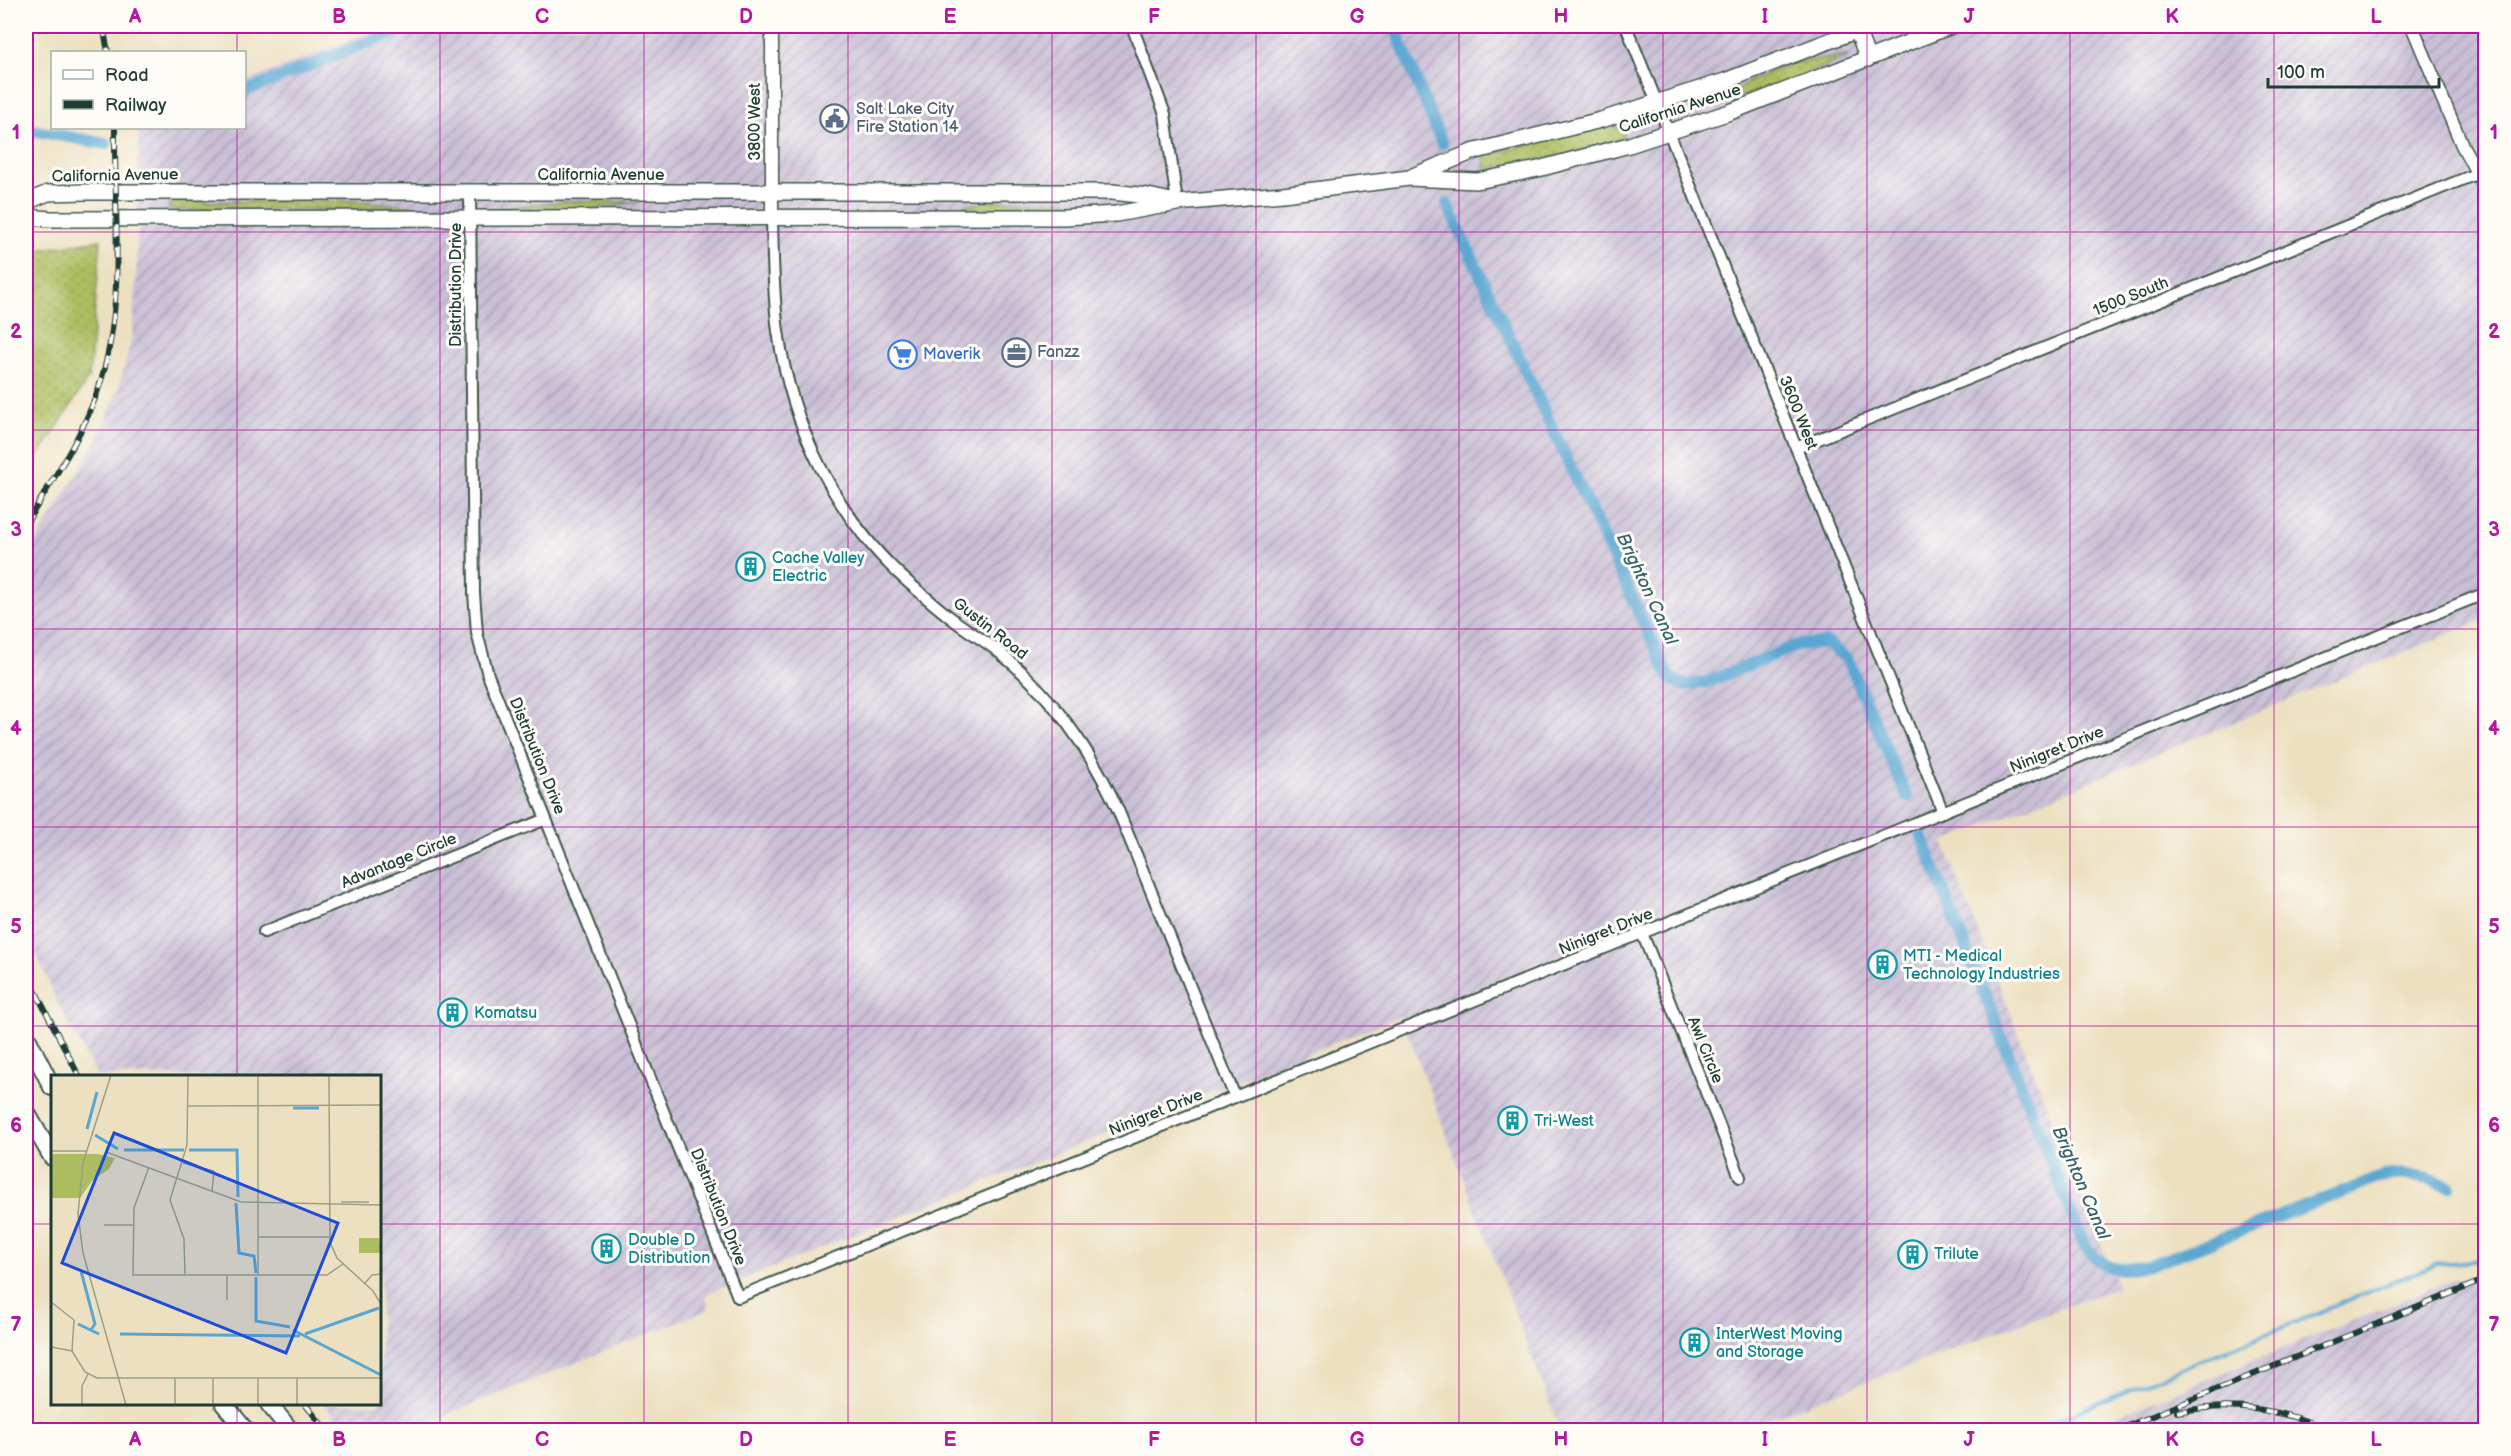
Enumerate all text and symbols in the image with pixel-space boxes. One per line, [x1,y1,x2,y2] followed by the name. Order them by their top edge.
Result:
[128,5,142,29] text: A
[332,5,346,29] text: B
[535,5,549,29] text: C
[739,5,753,29] text: D
[944,5,957,29] text: E
[1148,5,1160,29] text: F
[1350,5,1365,29] text: G
[1554,5,1568,29] text: H
[1762,5,1768,29] text: I
[1964,5,1976,29] text: J
[2165,5,2179,29] text: K
[2370,5,2382,29] text: L
[51,51,246,129] legend
[2268,51,2439,89] scale bar
[2277,62,2325,83] text: 100 m
[105,65,149,86] text: Road
[1617,80,1744,138] street label: California Avenue
[746,83,765,161] street label: 3800 West
[105,95,167,116] text: Railway
[856,100,959,137] place label: Salt Lake City Fire Station 14
[819,102,851,134] public building icon: Salt Lake City Fire Station 14
[12,121,20,145] text: 1
[2490,121,2498,145] text: 1
[51,165,179,187] street label: California Avenue
[538,166,665,185] street label: California Avenue
[447,222,466,347] street label: Distribution Drive
[2091,273,2172,321] street label: 1500 South
[10,320,22,344] text: 2
[2488,320,2500,344] text: 2
[1000,336,1032,368] office icon: Fanzz
[886,338,918,370] supermarket icon: Maverik
[1037,343,1080,362] place label: Fanzz
[923,345,980,364] place label: Maverik
[1775,373,1821,453] street label: 3600 West
[10,518,22,542] text: 3
[2488,518,2500,542] text: 3
[1612,530,1682,649] water label: Brighton Canal
[772,549,865,586] place label: Cache Valley Electric
[735,551,767,583] building icon: Cache Valley Electric
[949,594,1031,664] street label: Gustin Road
[505,695,569,818] street label: Distribution Drive
[10,717,22,741] text: 4
[2488,717,2500,741] text: 4
[2007,722,2107,777] street label: Ninigret Drive
[339,829,460,893] street label: Advantage Circle
[1556,904,1656,959] street label: Ninigret Drive
[10,915,22,939] text: 5
[2488,915,2500,939] text: 5
[1903,947,2060,984] place label: MTI - Medical Technology Industries
[1866,949,1898,981] building icon: MTI - Medical Technology Industries
[437,997,469,1029] building icon: Komatsu
[474,1004,537,1023] place label: Komatsu
[1683,1014,1727,1087] street label: Awl Circle
[51,1075,381,1405] inset map
[1106,1085,1206,1140] street label: Ninigret Drive
[1497,1105,1529,1137] building icon: Tri-West
[1534,1112,1594,1131] place label: Tri-West
[10,1114,22,1138] text: 6
[2488,1114,2500,1138] text: 6
[2048,1123,2115,1243] water label: Brighton Canal
[686,1146,750,1269] street label: Distribution Drive
[628,1231,710,1268] place label: Double D Distribution
[591,1233,623,1265] building icon: Double D Distribution
[1897,1238,1929,1270] building icon: Trilute
[1934,1245,1979,1264] place label: Trilute
[10,1313,22,1337] text: 7
[2488,1313,2500,1337] text: 7
[1716,1325,1842,1362] place label: InterWest Moving and Storage
[1679,1327,1711,1359] building icon: InterWest Moving and Storage
[128,1428,142,1452] text: A
[332,1428,346,1452] text: B
[535,1428,549,1452] text: C
[739,1428,753,1452] text: D
[944,1428,957,1452] text: E
[1148,1428,1160,1452] text: F
[1350,1428,1365,1452] text: G
[1554,1428,1568,1452] text: H
[1762,1428,1768,1452] text: I
[1964,1428,1976,1452] text: J
[2165,1428,2179,1452] text: K
[2370,1428,2382,1452] text: L

